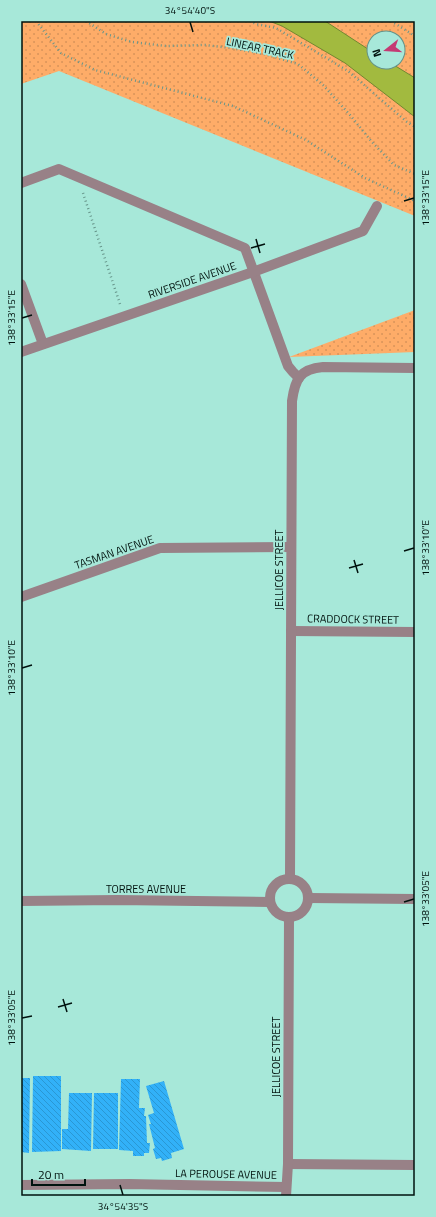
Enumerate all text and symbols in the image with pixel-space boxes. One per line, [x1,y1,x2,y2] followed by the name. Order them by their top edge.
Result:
[165,3,215,18] text: 34°54'40"S
[366,30,406,70] north arrow
[225,33,296,63] street label: LINEAR TRACK
[368,47,385,59] text: N
[418,169,433,226] text: 138°33'15"E
[146,257,238,303] street label: RIVERSIDE AVENUE
[4,289,19,346] text: 138°33'15"E
[418,519,433,576] text: 138°33'10"E
[271,529,287,610] street label: JELLICOE STREET
[72,531,156,573] street label: TASMAN AVENUE
[307,610,399,628] street label: CRADDOCK STREET
[4,639,19,696] text: 138°33'10"E
[418,870,433,927] text: 138°33'05"E
[106,881,186,897] street label: TORRES AVENUE
[4,989,19,1046] text: 138°33'05"E
[268,1016,284,1097] street label: JELLICOE STREET
[32,1161,85,1187] scale bar
[38,1165,64,1184] text: 20 m
[175,1165,277,1183] street label: LA PEROUSE AVENUE
[98,1199,148,1214] text: 34°54'35"S

